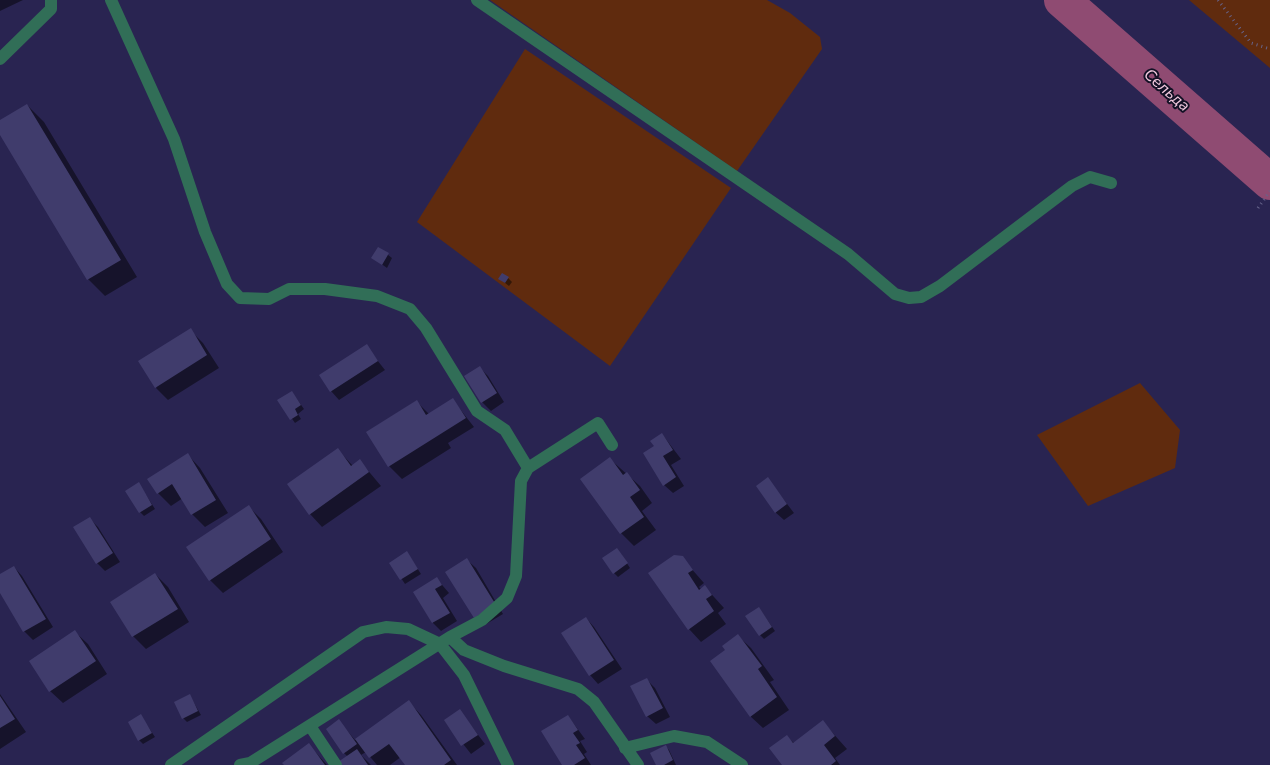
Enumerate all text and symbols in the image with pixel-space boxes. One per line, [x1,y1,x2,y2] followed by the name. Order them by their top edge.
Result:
[1139,66,1193,116] water label: Сельда

